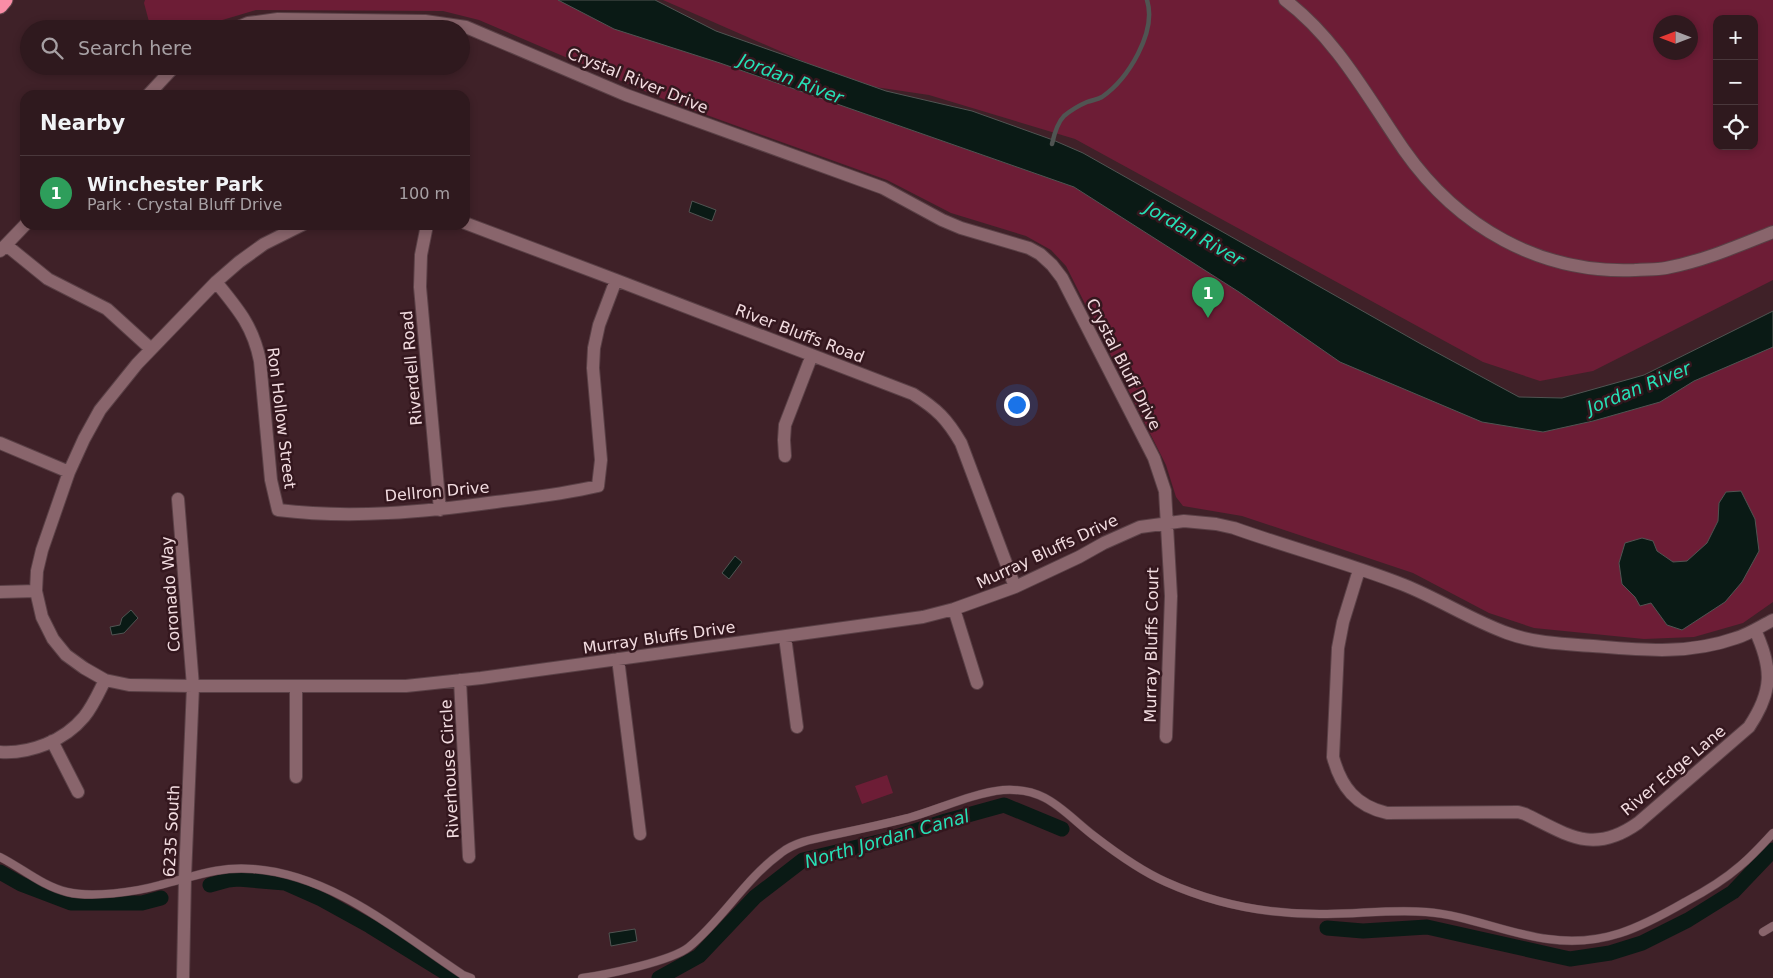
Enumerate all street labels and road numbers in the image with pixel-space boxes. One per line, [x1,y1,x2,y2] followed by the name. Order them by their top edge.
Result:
[565,43,711,117] street label: Crystal River Drive
[1082,295,1165,433] street label: Crystal Bluff Drive
[733,300,867,367] street label: River Bluffs Road
[397,310,426,426] street label: Riverdell Road
[263,346,300,490] street label: Ron Hollow Street
[384,477,490,506] street label: Dellron Drive
[973,510,1121,593] street label: Murray Bluffs Drive
[157,535,184,653] street label: Coronado Way
[1141,567,1162,723] street label: Murray Bluffs Court
[582,617,737,658] street label: Murray Bluffs Drive
[436,699,463,839] street label: Riverhouse Circle
[1617,721,1729,820] street label: River Edge Lane
[160,784,183,878] street label: 6235 South

